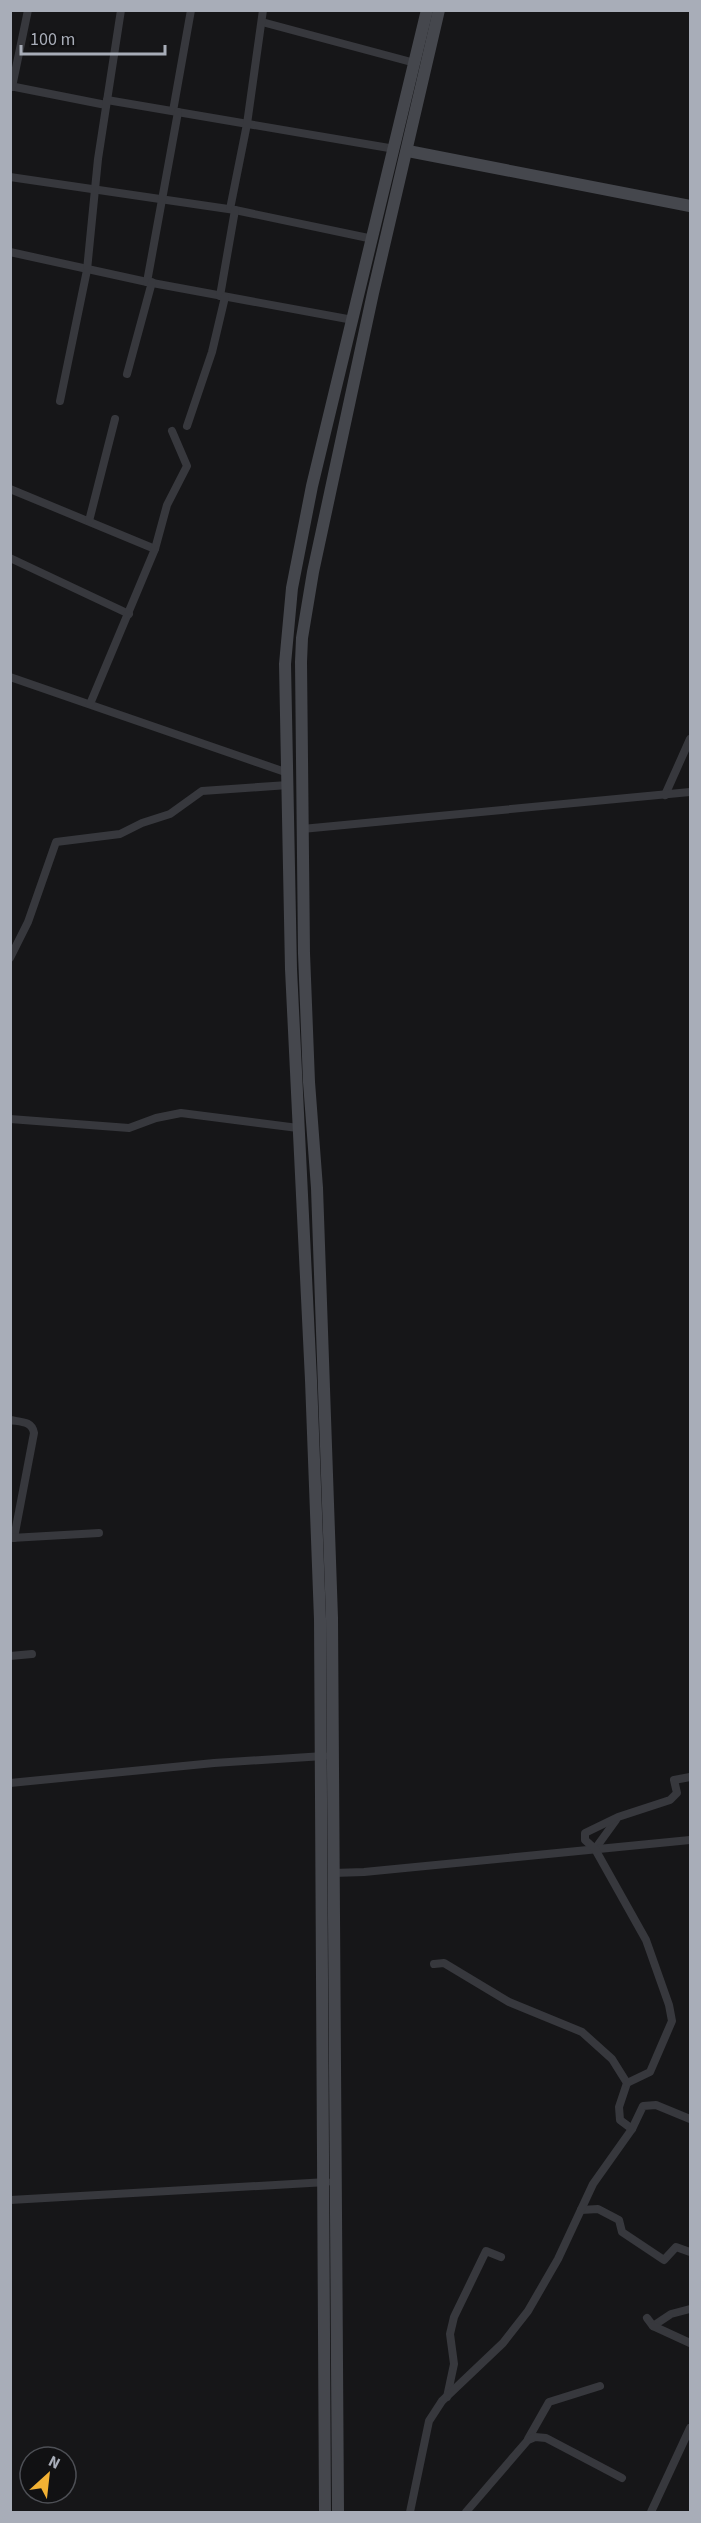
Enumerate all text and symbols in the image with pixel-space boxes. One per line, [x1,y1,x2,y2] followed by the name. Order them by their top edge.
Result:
[21,18,165,56] scale bar
[30,27,75,52] text: 100 m
[18,2445,78,2505] north arrow
[45,2450,64,2475] text: N

